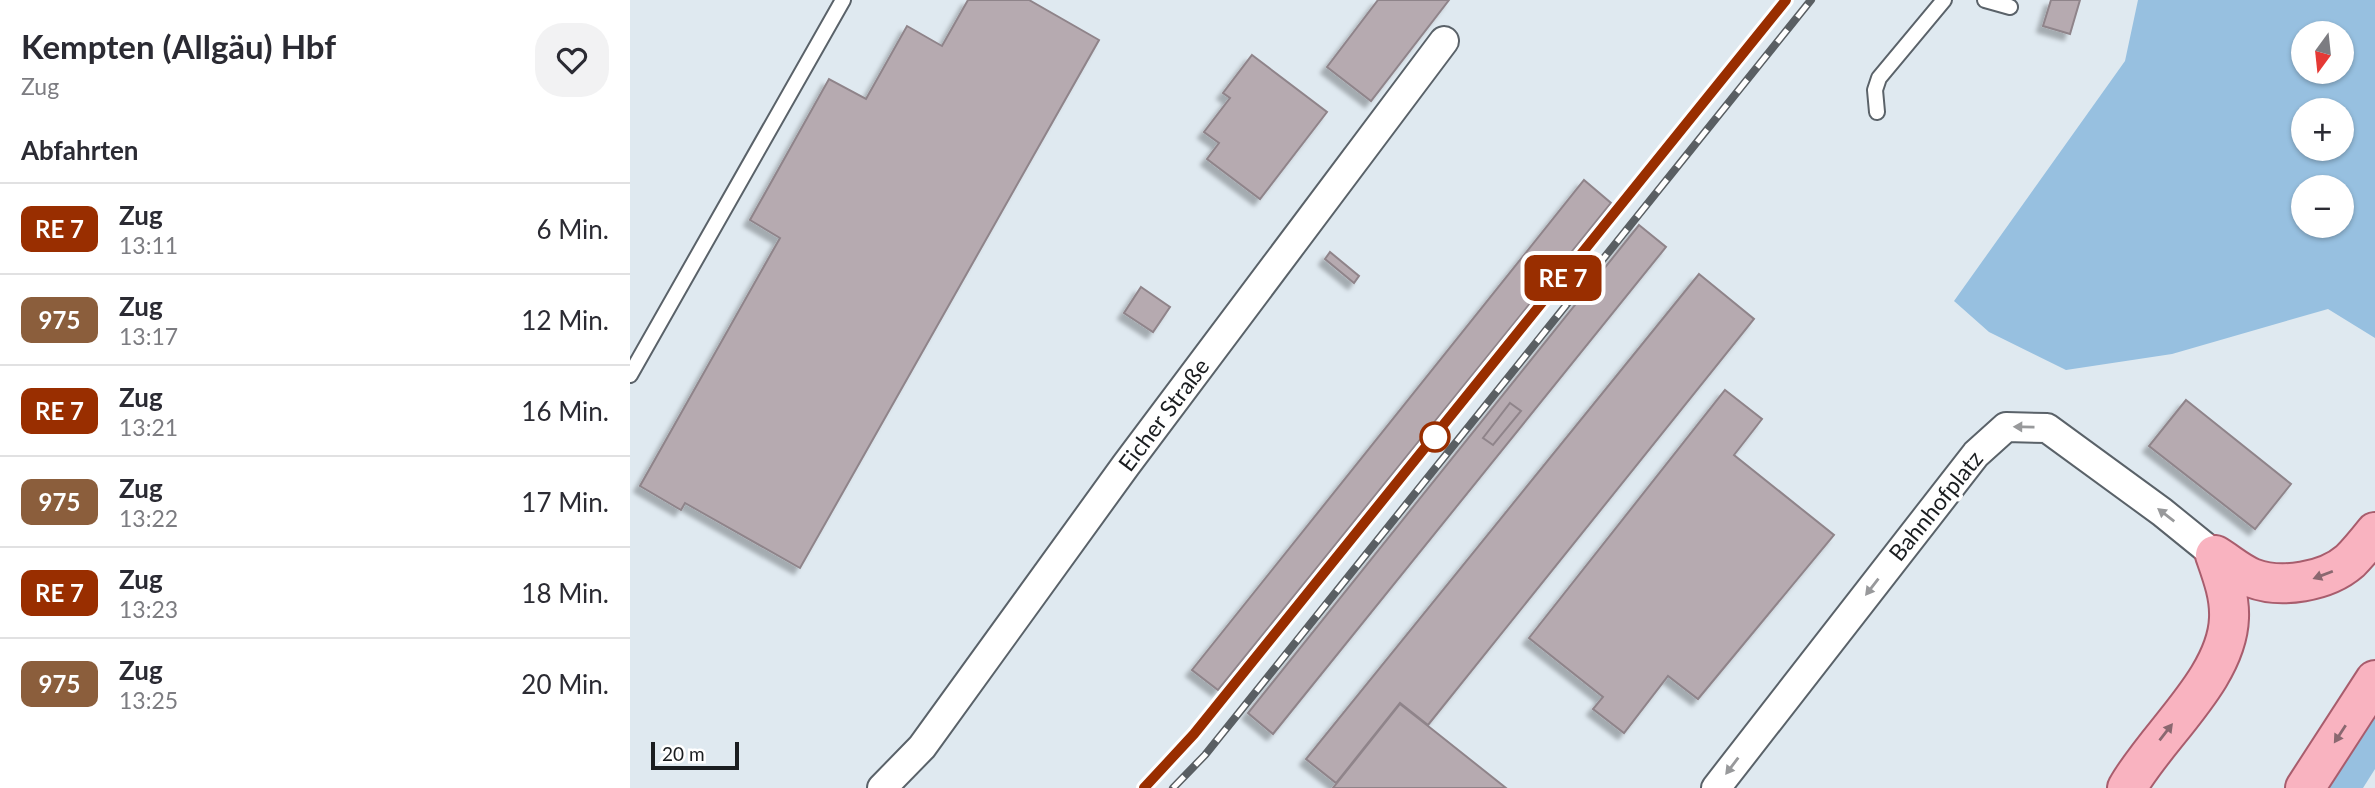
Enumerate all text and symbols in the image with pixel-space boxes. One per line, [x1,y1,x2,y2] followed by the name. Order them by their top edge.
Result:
[2291,21,2354,84] north arrow
[2291,21,2354,238] map controls
[535,23,609,97] button: heart
[21,26,336,66] text: Kempten (Allgäu) Hbf
[21,72,59,100] text: Zug
[2291,98,2354,161] button: +
[21,134,139,166] text: Abfahrten
[2291,175,2354,238] button: −
[119,199,163,231] text: Zug
[536,213,609,245] text: 6 Min.
[35,214,84,243] text: RE 7
[119,231,178,259] text: 13:11
[1514,255,1612,301] line badge: RE 7
[1539,263,1587,292] text: RE 7
[119,290,163,322] text: Zug
[521,304,609,336] text: 12 Min.
[39,305,80,334] text: 975
[119,322,178,350] text: 13:17
[1112,353,1215,476] street label: Eicher Straße
[119,381,163,413] text: Zug
[521,395,609,427] text: 16 Min.
[35,396,84,425] text: RE 7
[119,413,178,441] text: 13:21
[1420,422,1450,452] unlabelled marker
[2013,422,2035,433] one-way arrow
[1882,445,1988,566] street label: Bahnhofplatz
[119,472,163,504] text: Zug
[521,486,609,518] text: 17 Min.
[39,487,80,516] text: 975
[119,504,178,532] text: 13:22
[2158,508,2175,523] one-way arrow
[119,563,163,595] text: Zug
[2313,569,2334,580] one-way arrow
[521,577,609,609] text: 18 Min.
[1864,577,1879,595] one-way arrow
[35,578,84,607] text: RE 7
[119,595,178,623] text: 13:23
[119,654,163,686] text: Zug
[521,668,609,700] text: 20 Min.
[39,669,80,698] text: 975
[119,686,178,714] text: 13:25
[2159,723,2173,741] one-way arrow
[2333,725,2347,743] one-way arrow
[651,739,738,771] scale bar
[662,742,705,765] text: 20 m
[1725,757,1740,775] one-way arrow

